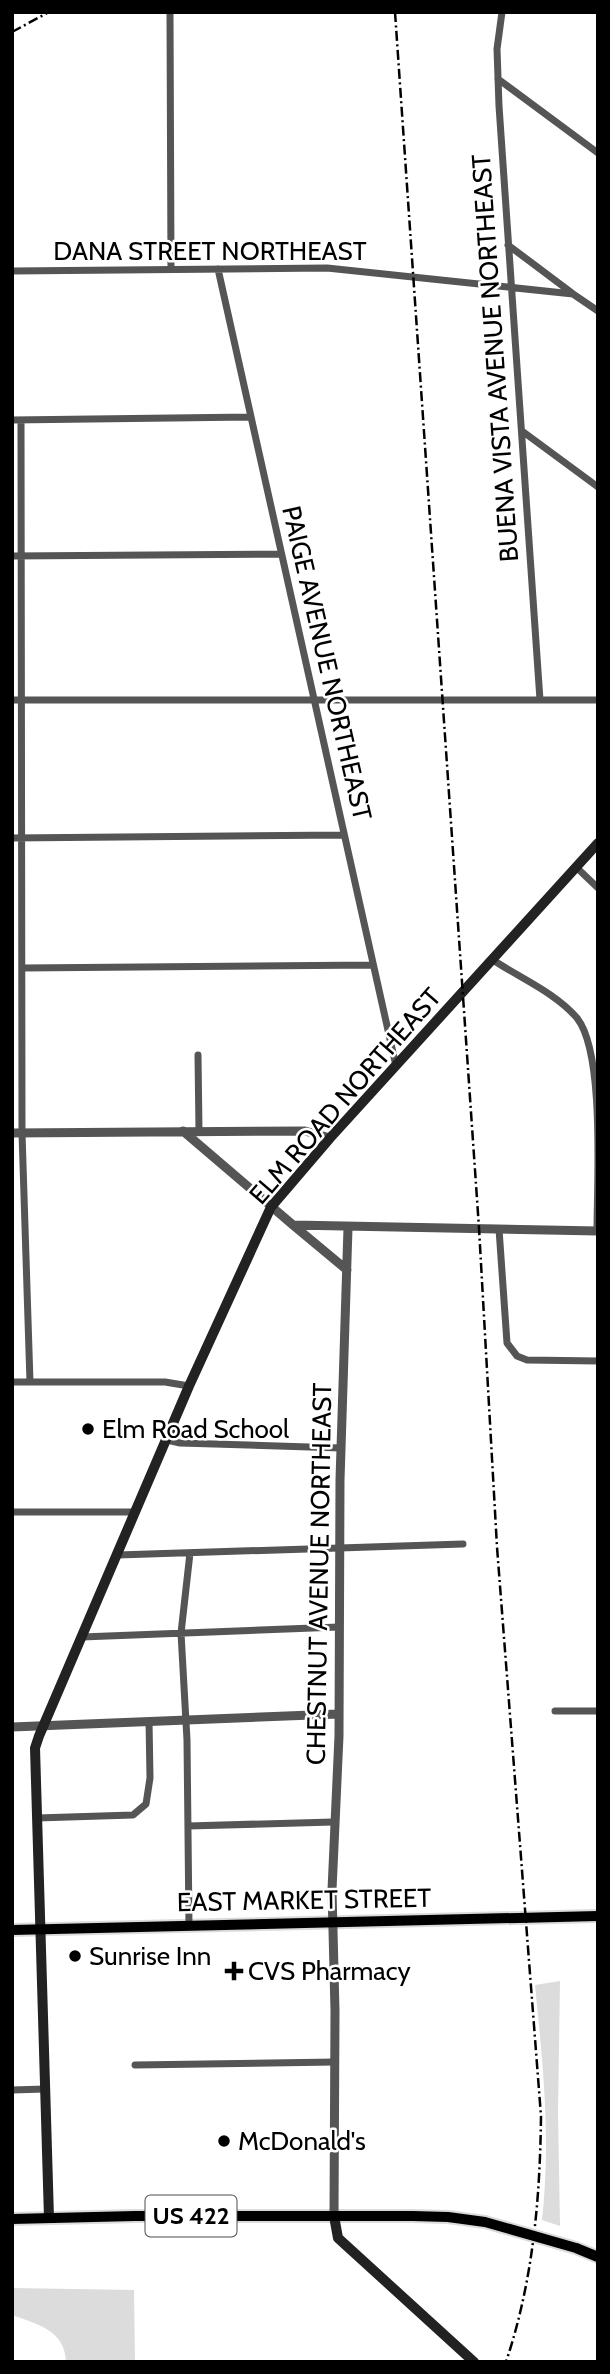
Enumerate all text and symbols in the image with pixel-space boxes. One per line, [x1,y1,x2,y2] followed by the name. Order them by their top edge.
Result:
[465,153,525,563] street label: BUENA VISTA AVENUE NORTHEAST
[53,235,367,267] street label: DANA STREET NORTHEAST
[275,503,379,824] street label: PAIGE AVENUE NORTHEAST
[242,981,448,1211] street label: ELM ROAD NORTHEAST
[300,1382,338,1765] street label: CHESTNUT AVENUE NORTHEAST
[102,1413,289,1445] place label: Elm Road School
[80,1421,96,1437] marker: Elm Road School
[177,1882,432,1918] street label: EAST MARKET STREET
[89,1940,211,1972] place label: Sunrise Inn
[67,1948,83,1964] marker: Sunrise Inn
[248,1955,411,1987] place label: CVS Pharmacy
[226,1963,242,1979] marker: CVS Pharmacy
[238,2125,366,2157] place label: McDonald's
[216,2133,232,2149] marker: McDonald's
[146,2196,236,2236] road number: US 422

